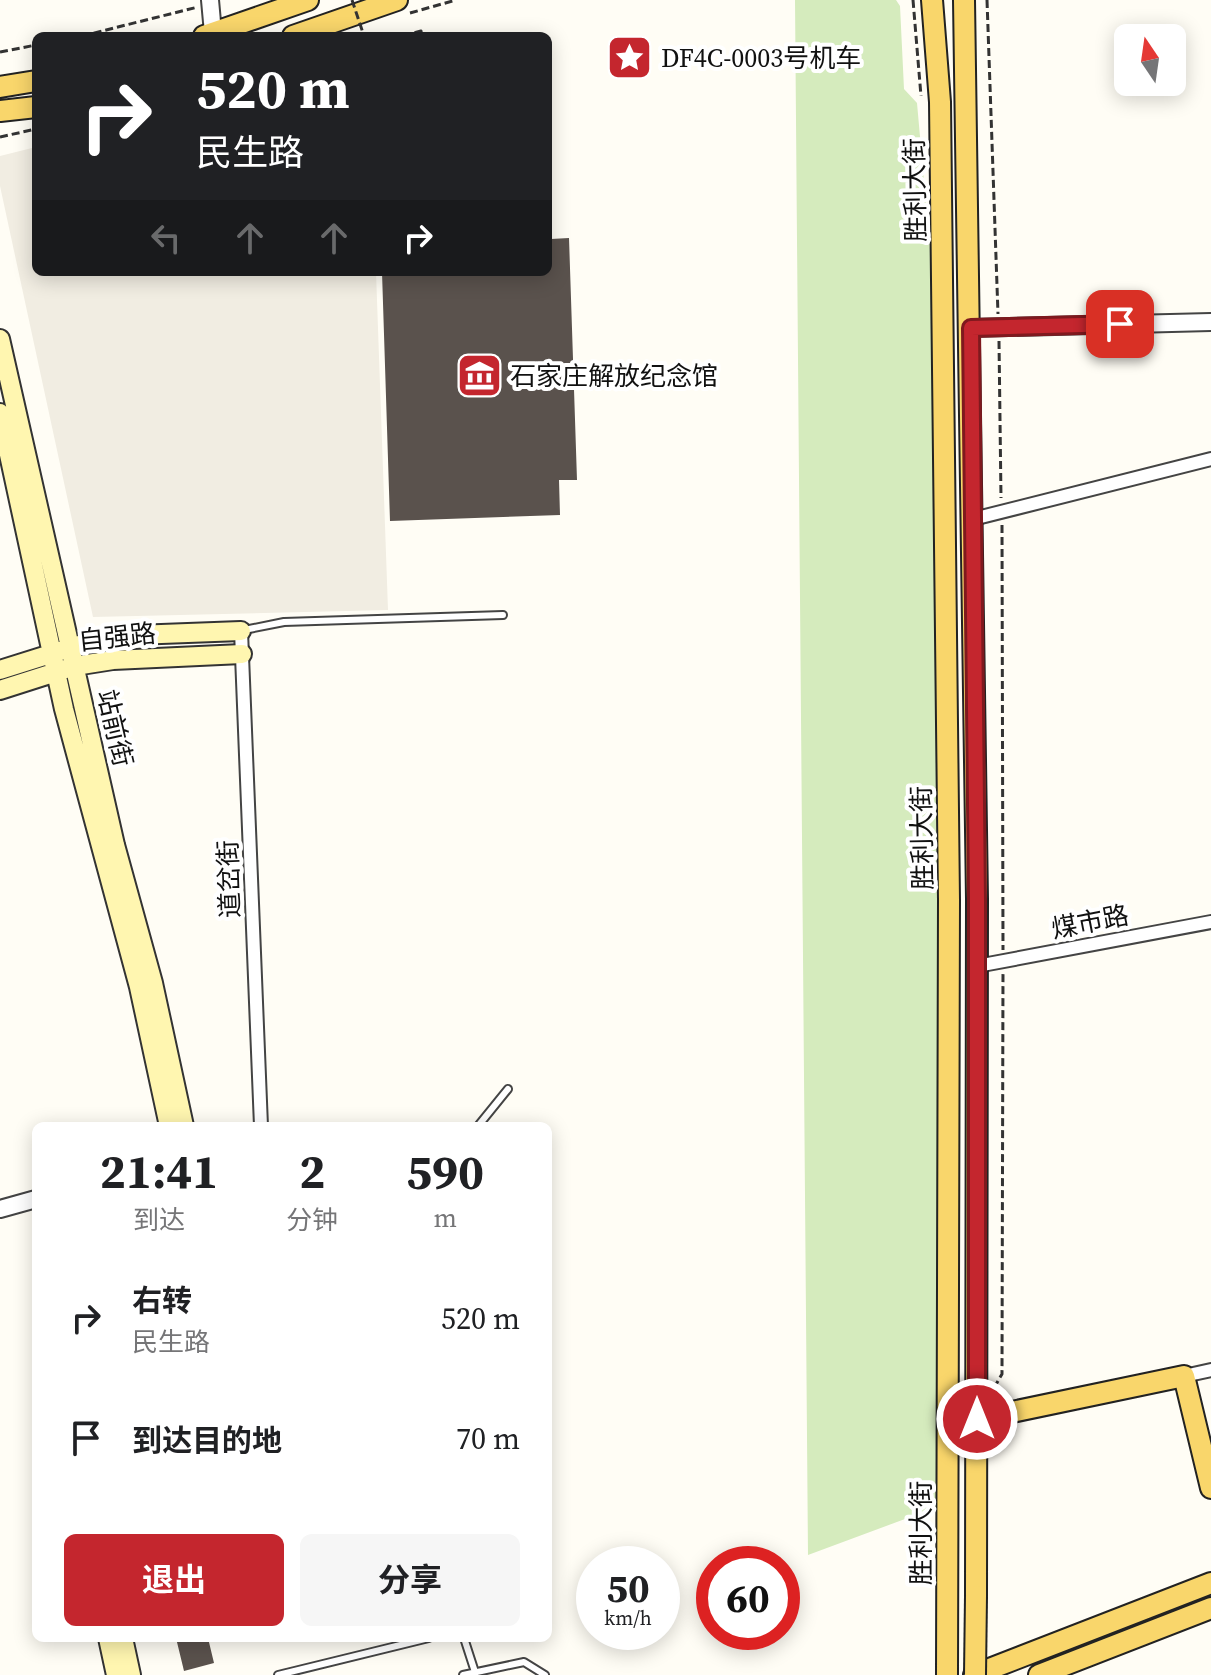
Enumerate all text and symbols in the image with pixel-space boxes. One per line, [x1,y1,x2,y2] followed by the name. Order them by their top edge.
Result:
[1114,24,1186,96] north arrow
[1114,24,1186,96] map controls
[606,34,654,82] place icon: DF4C-0003号机车
[661,40,861,76] place label: DF4C-0003号机车
[196,50,350,127] text: 520 m
[64,64,168,168] icon: right
[196,128,304,177] text: 民生路
[896,138,934,242] street label: 胜利大街
[144,216,188,260] icon: left
[228,216,272,260] icon: ahead
[312,216,356,260] icon: ahead
[396,216,440,260] icon: right
[1086,290,1154,358] pin
[1098,302,1142,346] icon: arrive
[455,352,503,400] museum icon: 石家庄解放纪念馆
[510,358,718,394] place label: 石家庄解放纪念馆
[76,615,158,659] street label: 自强路
[89,686,141,770] street label: 站前街
[903,786,941,890] street label: 胜利大街
[210,839,248,919] street label: 道岔街
[1048,897,1132,947] street label: 煤市路
[100,1138,218,1204] text: 21:41
[299,1138,325,1204] text: 2
[406,1139,484,1205] text: 590
[433,1200,457,1236] text: m
[133,1202,185,1238] text: 到达
[286,1202,338,1238] text: 分钟
[132,1280,192,1321] text: 右转
[64,1296,108,1340] icon: right
[441,1298,520,1339] text: 520 m
[132,1324,210,1360] text: 民生路
[935,1377,1019,1461] position arrow
[64,1416,108,1460] icon: arrive
[456,1418,520,1459] text: 70 m
[132,1420,282,1461] text: 到达目的地
[903,1481,939,1585] street label: 胜利大街
[64,1534,284,1626] button: 退出
[300,1534,520,1626] button: 分享
[696,1546,800,1650] speed limit sign: 60
[606,1561,650,1615] text: 50
[604,1604,652,1632] text: km/h

